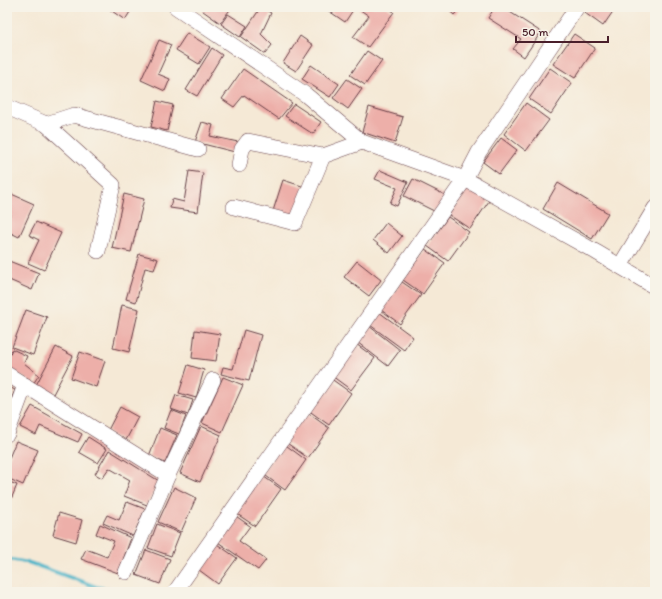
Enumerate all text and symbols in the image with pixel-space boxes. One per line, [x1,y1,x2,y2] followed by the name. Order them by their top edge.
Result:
[516,18,608,44] scale bar
[522,25,548,39] text: 50 m

